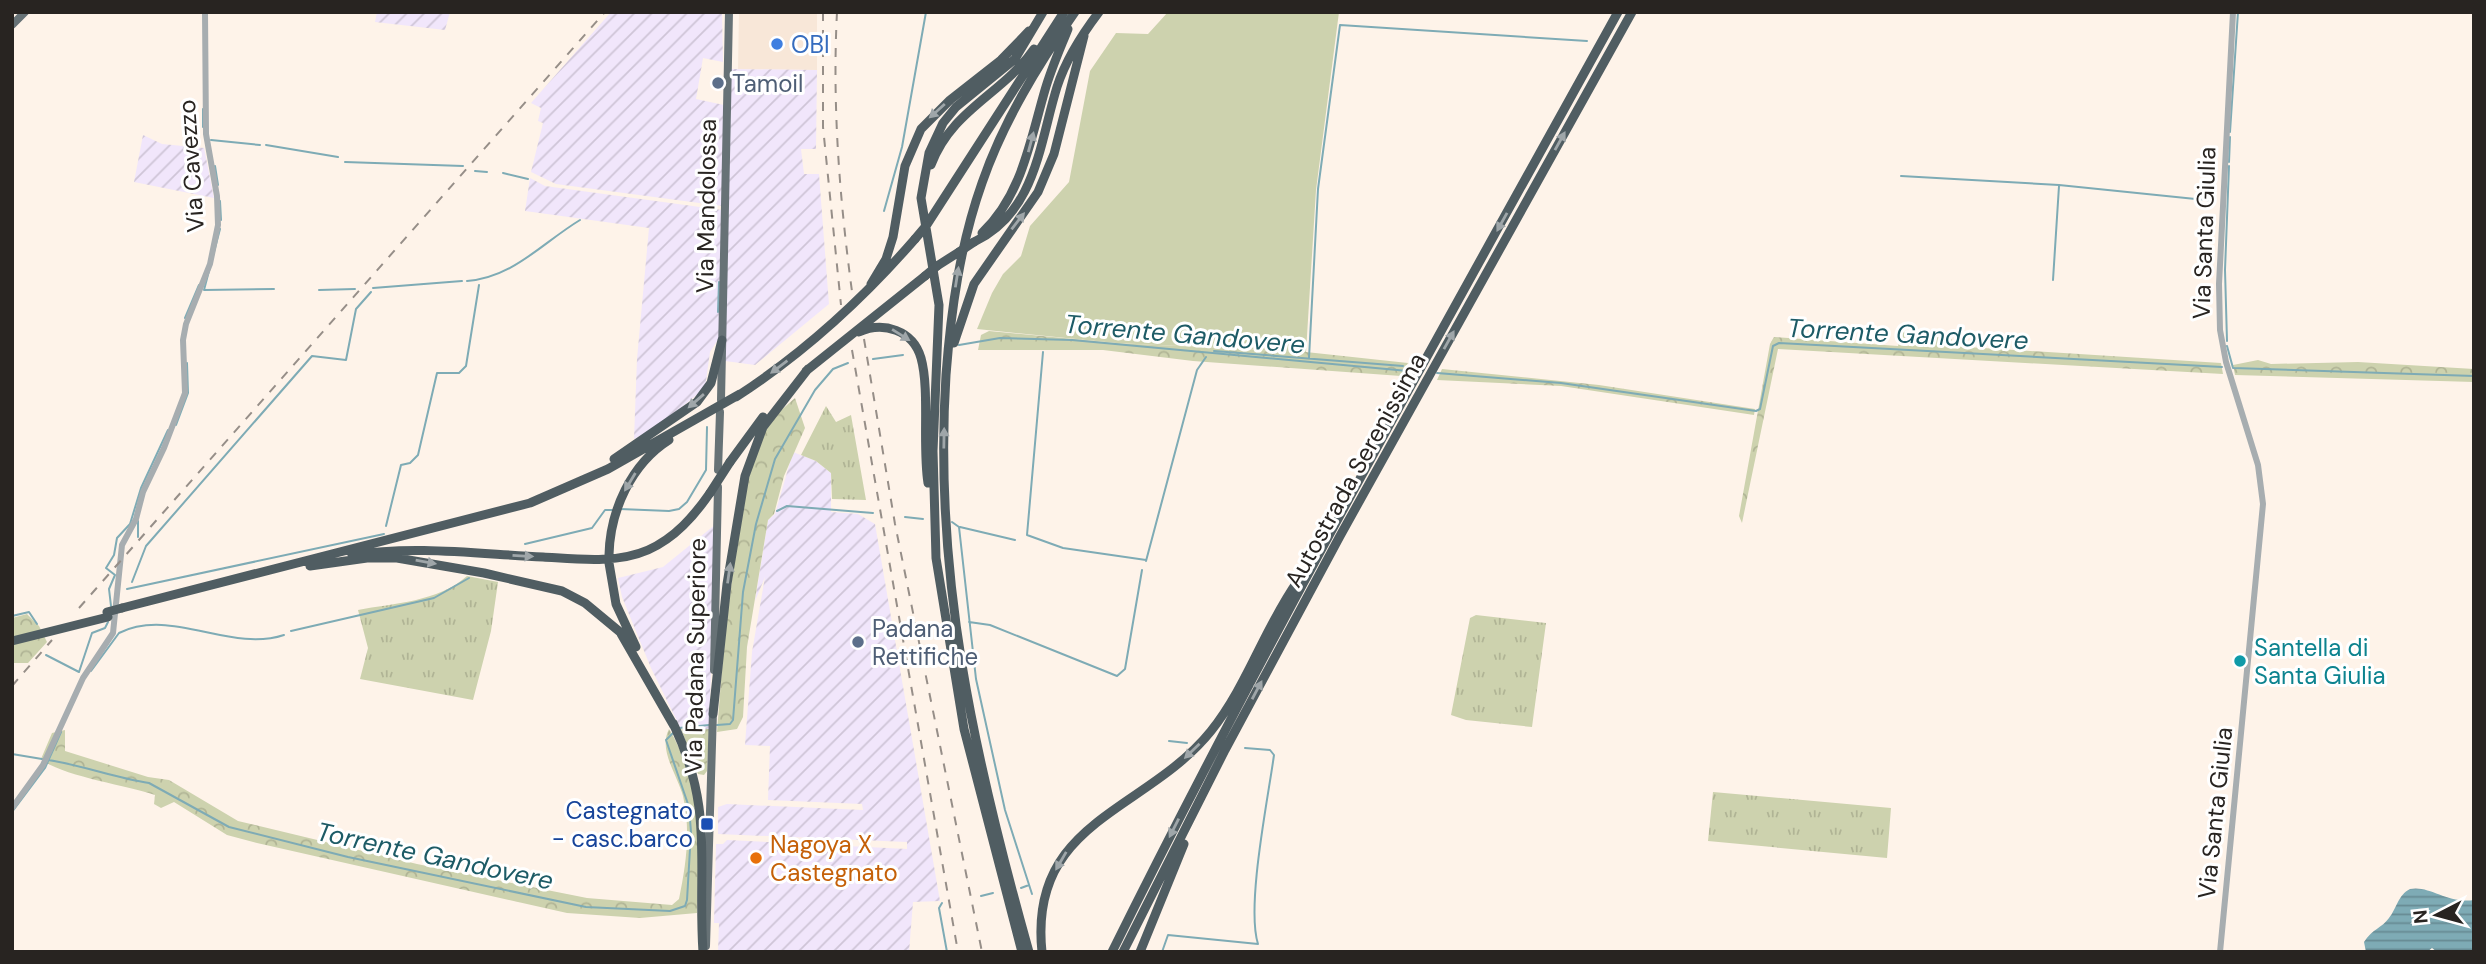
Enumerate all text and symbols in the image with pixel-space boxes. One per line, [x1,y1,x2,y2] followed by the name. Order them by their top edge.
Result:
[791,29,830,60] place label: OBI
[769,36,785,52] marker: OBI
[732,68,803,99] place label: Tamoil
[710,75,726,91] marker: Tamoil
[171,99,211,233] street label: Via Cavezzo
[928,103,946,119] one-way arrow
[689,119,723,293] street label: Via Mandolossa
[1026,130,1037,152] one-way arrow
[1554,132,1566,151] one-way arrow
[2185,146,2223,320] street label: Via Santa Giulia
[1010,212,1025,230] one-way arrow
[1496,212,1508,232] one-way arrow
[952,266,963,288] one-way arrow
[1063,307,1307,361] water label: Torrente Gandovere
[1787,311,2029,357] water label: Torrente Gandovere
[891,328,911,341] one-way arrow
[1443,330,1455,350] one-way arrow
[1278,347,1432,593] street label: Autostrada Serenissima
[770,360,788,374] one-way arrow
[687,393,705,409] one-way arrow
[938,427,950,449] one-way arrow
[624,473,637,492] one-way arrow
[677,538,713,774] street label: Via Padana Superiore
[513,551,535,562] one-way arrow
[415,557,437,568] one-way arrow
[724,562,735,584] one-way arrow
[872,613,978,672] place label: Padana Rettifiche
[2254,632,2385,691] place label: Santella di Santa Giulia
[850,634,866,650] marker: Padana Rettifiche
[2232,653,2248,669] marker: Santella di Santa Giulia
[1251,680,1263,700] one-way arrow
[2191,725,2239,901] street label: Via Santa Giulia
[1184,743,1201,759] one-way arrow
[552,795,693,854] place label: Castegnato - casc.barco
[314,814,556,898] water label: Torrente Gandovere
[699,816,715,832] marker: Castegnato - casc.barco
[1168,818,1179,838] one-way arrow
[770,829,898,888] place label: Nagoya X Castegnato
[748,850,764,866] marker: Nagoya X Castegnato
[1055,851,1067,871] one-way arrow
[2402,880,2472,950] north arrow
[2407,909,2434,925] text: N

